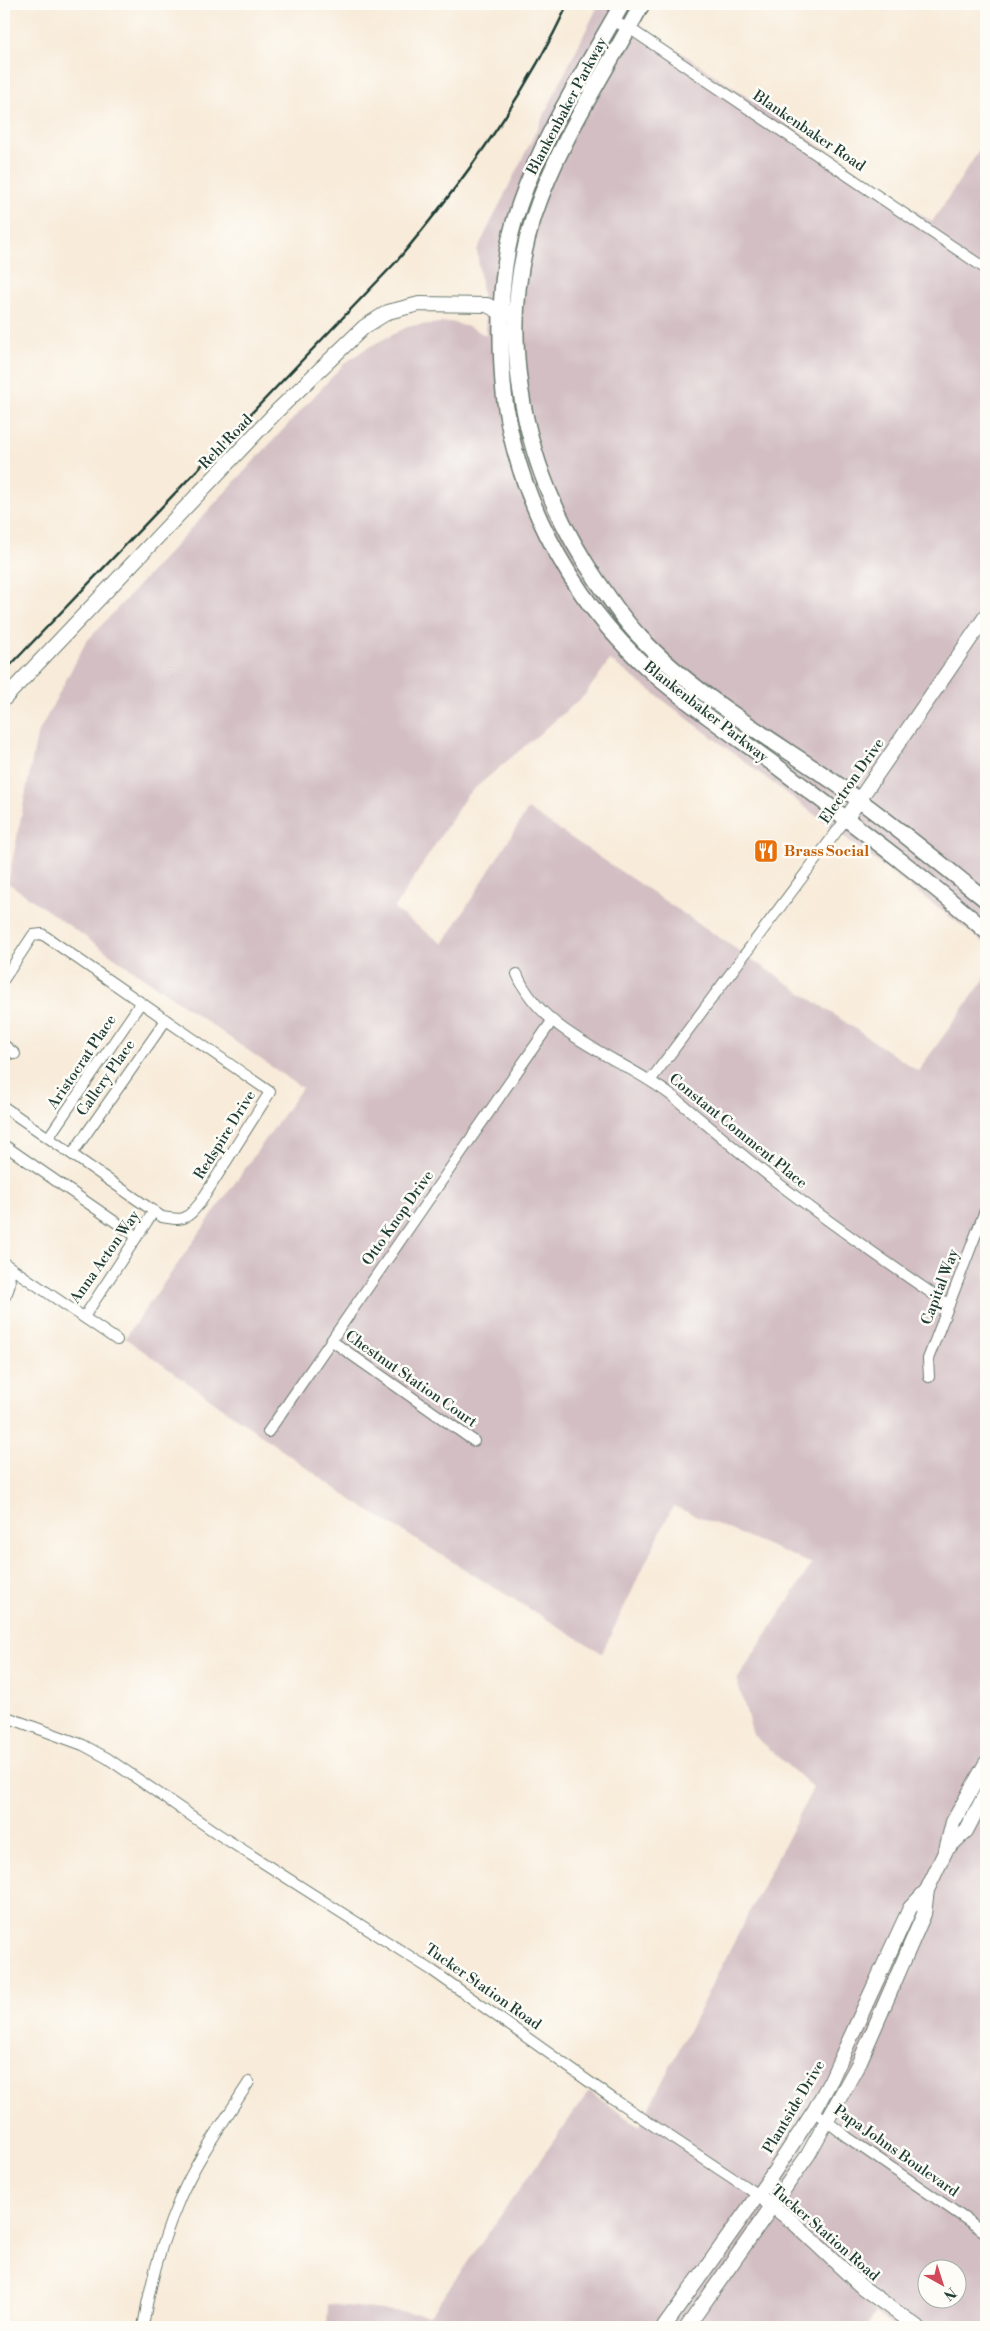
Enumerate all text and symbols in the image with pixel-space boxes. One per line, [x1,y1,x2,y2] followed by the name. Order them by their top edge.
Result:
[522,33,612,179] street label: Blankenbaker Parkway
[748,86,869,176] street label: Blankenbaker Road
[195,410,257,473] street label: Rehl Road
[639,657,773,767] street label: Blankenbaker Parkway
[815,735,889,827] street label: Electron Drive
[753,838,779,864] restaurant icon: Brass Social
[784,842,869,861] place label: Brass Social
[43,1011,121,1114] street label: Aristocrat Place
[73,1036,139,1120] street label: Callery Place
[665,1069,811,1193] street label: Constant Comment Place
[190,1087,260,1183] street label: Redspire Drive
[358,1167,438,1269] street label: Otto Knop Drive
[65,1206,145,1308] street label: Anna Acton Way
[917,1246,963,1327] street label: Capital Way
[341,1326,481,1432] street label: Chestnut Station Court
[421,1940,545,2035] street label: Tucker Station Road
[759,2057,829,2157] street label: Plantside Drive
[830,2101,963,2202] street label: Papa Johns Boulevard
[767,2181,883,2286] street label: Tucker Station Road
[918,2258,968,2308] north arrow
[940,2283,960,2304] text: N

